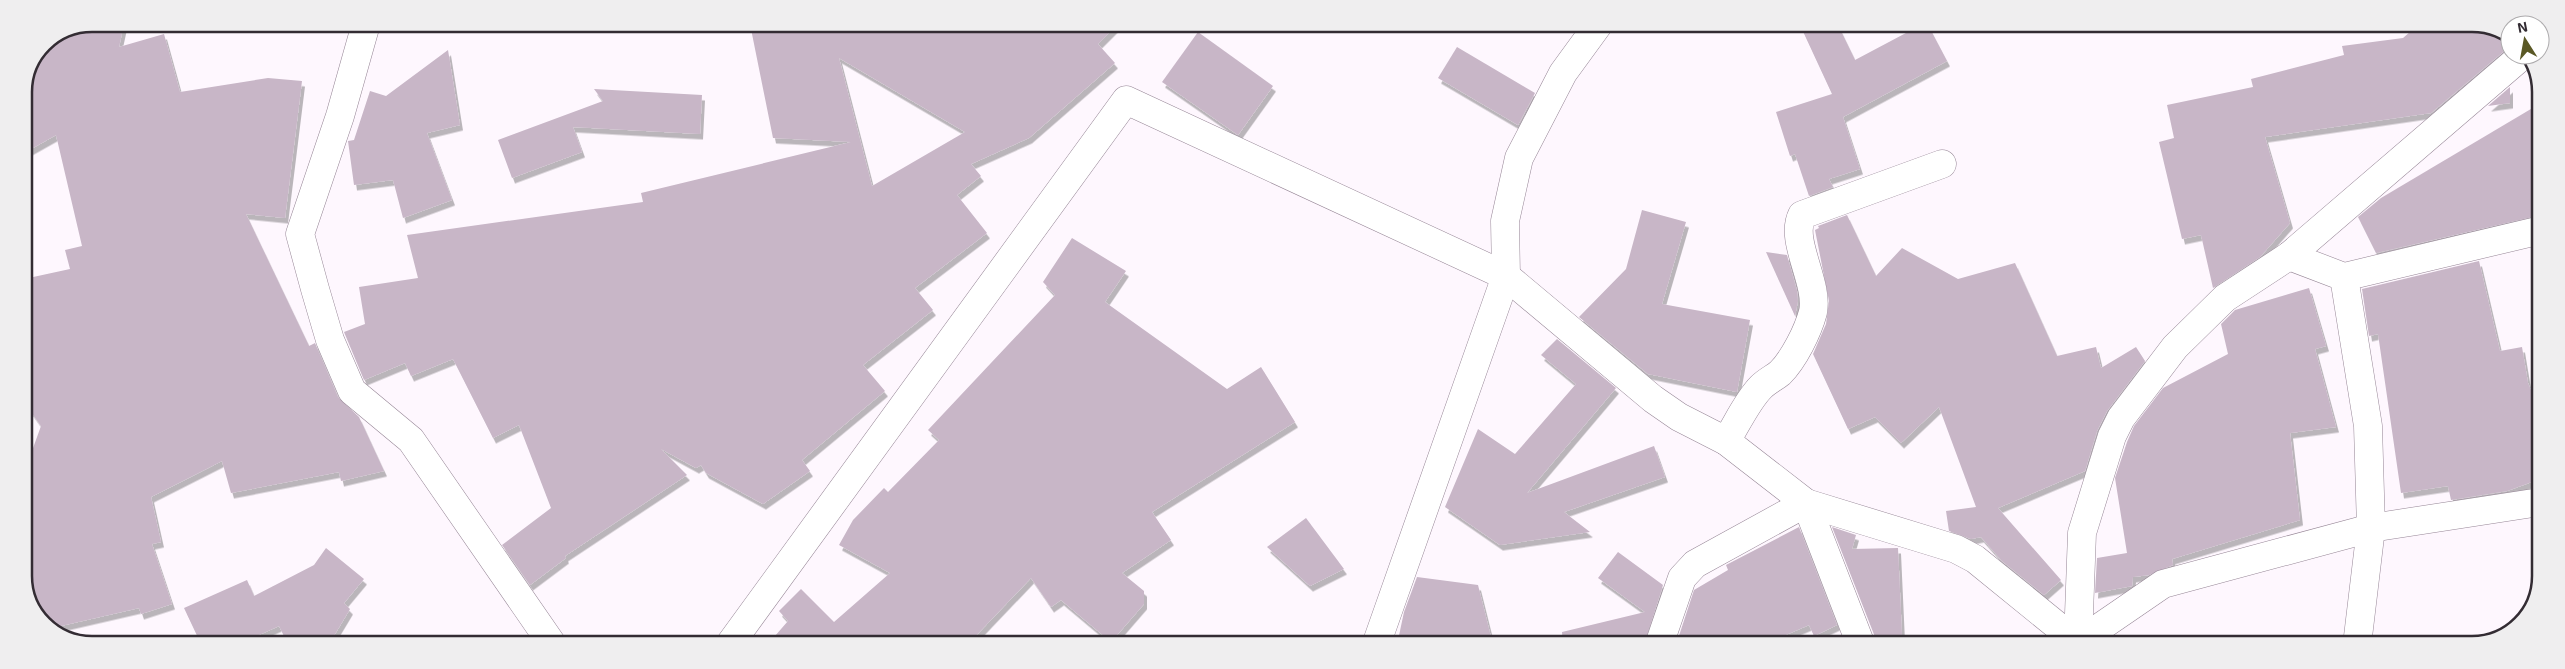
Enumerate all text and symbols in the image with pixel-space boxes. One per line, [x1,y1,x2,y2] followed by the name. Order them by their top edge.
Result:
[2500,15,2550,65] north arrow
[2516,17,2529,36] text: N

